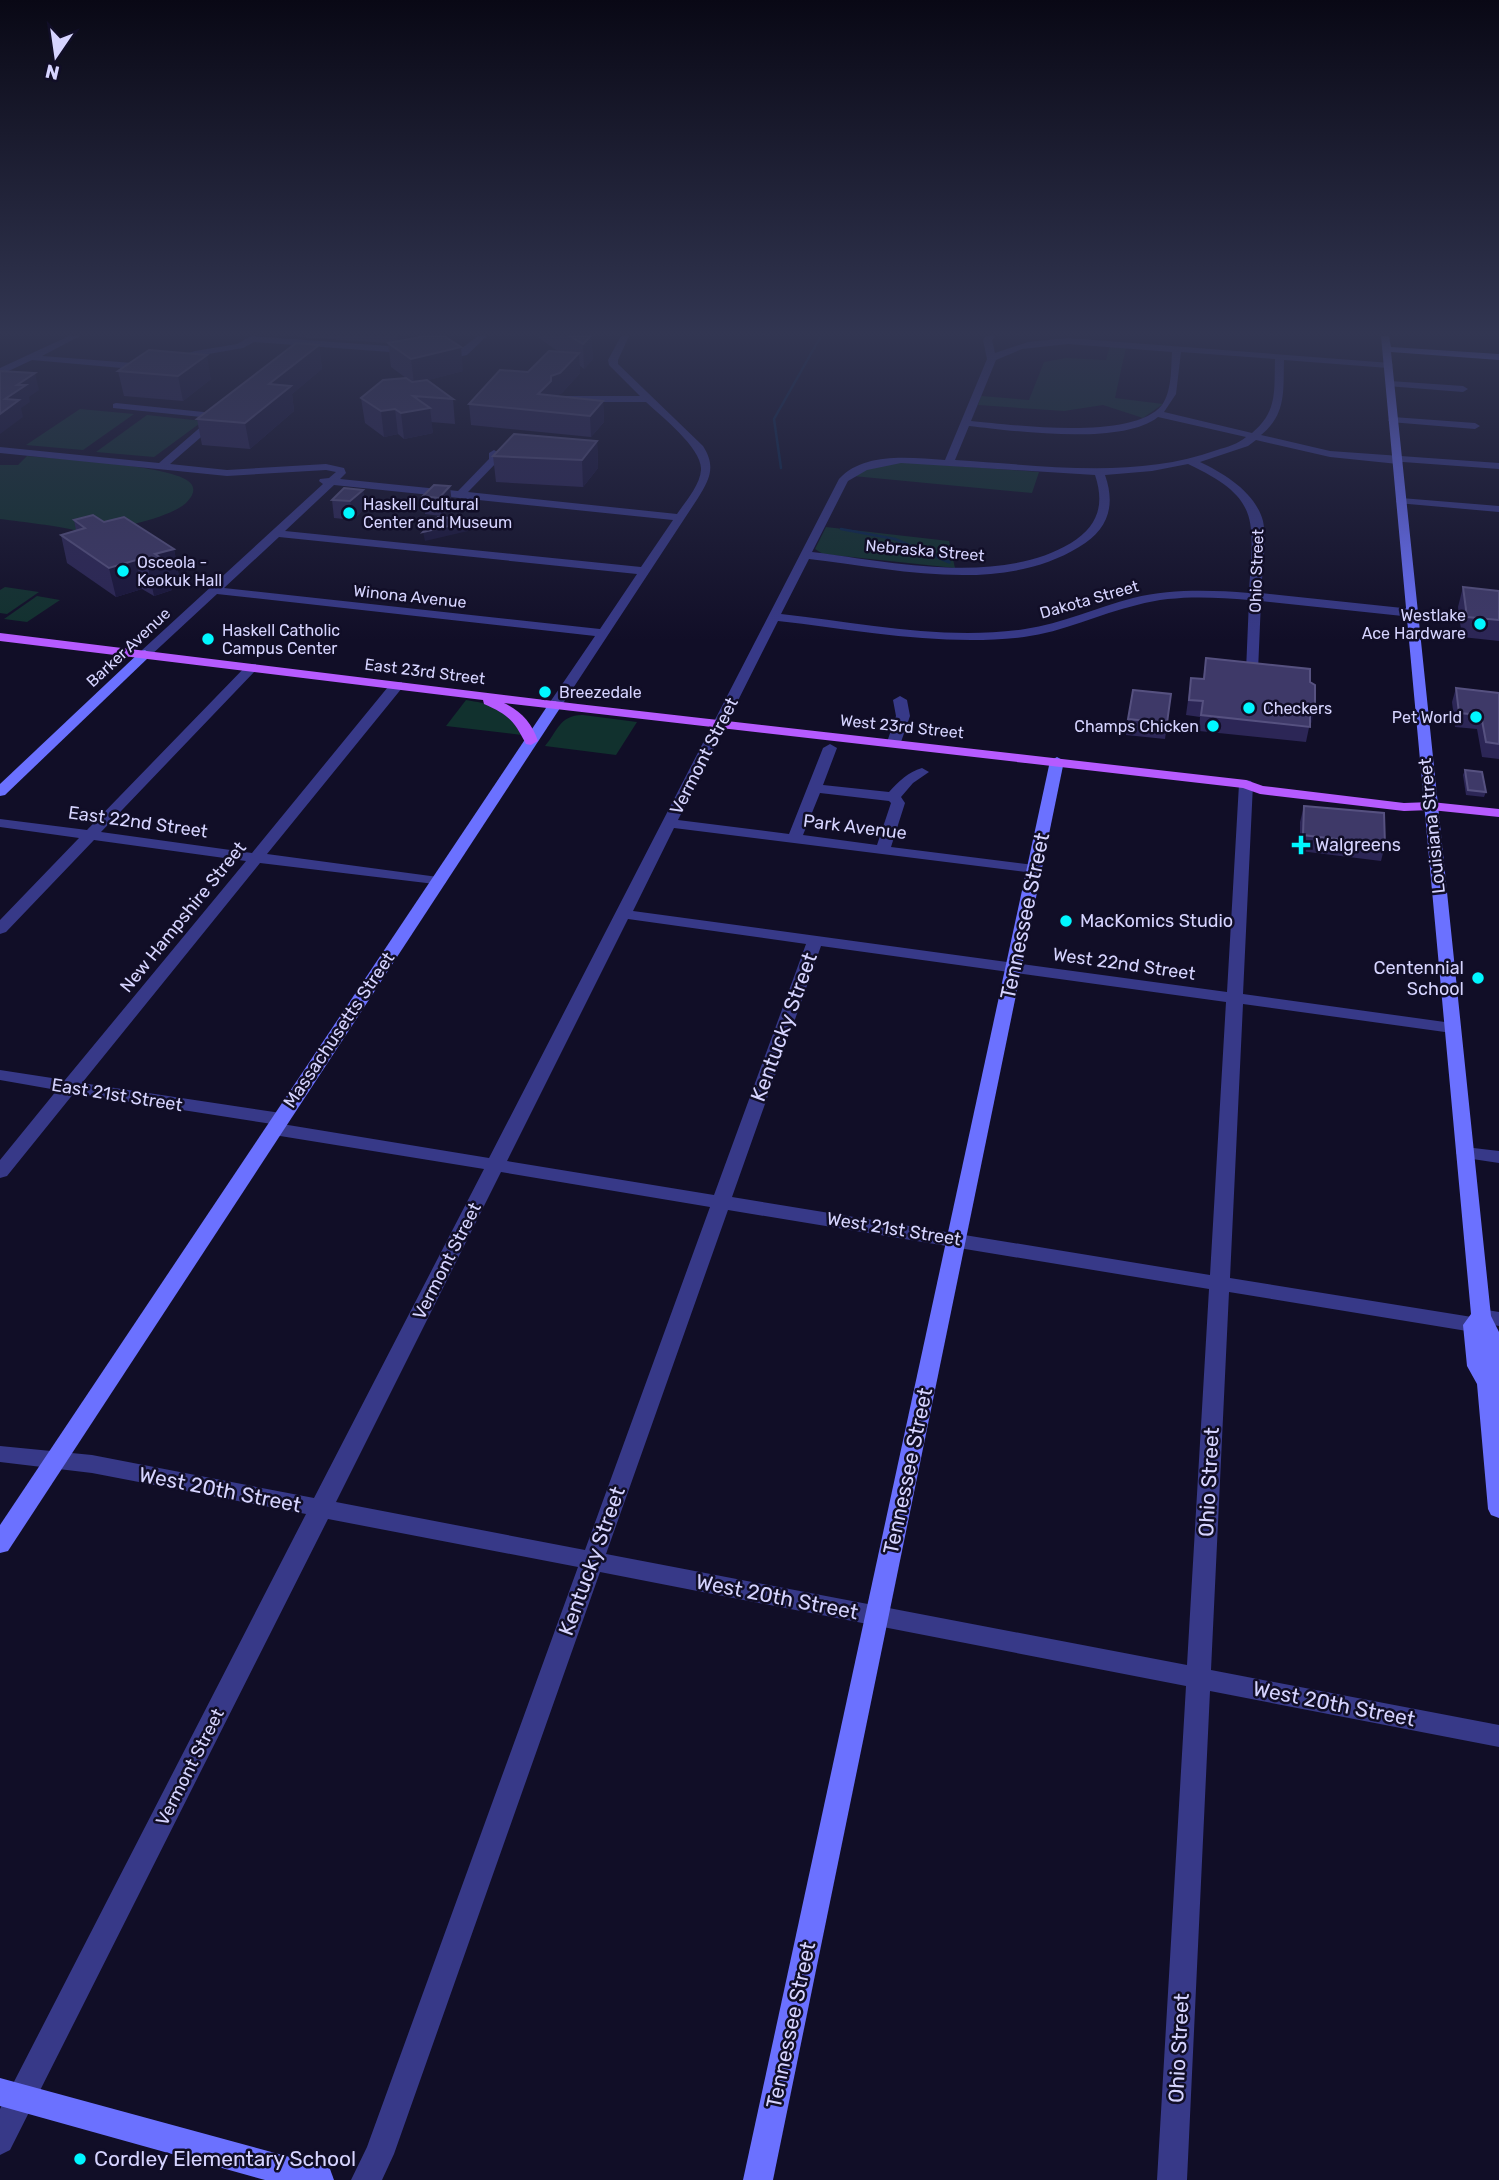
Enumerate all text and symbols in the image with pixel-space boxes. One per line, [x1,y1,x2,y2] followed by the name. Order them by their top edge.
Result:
[21,21,91,91] north arrow
[43,59,62,85] text: N
[363,495,512,532] place label: Haskell Cultural Center and Museum
[341,505,357,521] marker: Haskell Cultural Center and Museum
[1246,529,1267,613] street label: Ohio Street
[865,536,985,565] street label: Nebraska Street
[137,553,222,590] place label: Osceola - Keokuk Hall
[115,563,131,579] marker: Osceola - Keokuk Hall
[1037,576,1141,623] street label: Dakota Street
[352,581,467,612] street label: Winona Avenue
[82,604,174,691] street label: Barker Avenue
[1362,606,1466,643] place label: Westlake Ace Hardware
[1472,616,1488,632] marker: Westlake Ace Hardware
[222,621,340,658] place label: Haskell Catholic Campus Center
[200,631,216,647] marker: Haskell Catholic Campus Center
[363,655,486,688] street label: East 23rd Street
[559,683,642,702] place label: Breezedale
[537,684,553,700] marker: Breezedale
[665,694,743,818] street label: Vermont Street
[1263,699,1332,718] place label: Checkers
[1241,700,1257,716] marker: Checkers
[1392,708,1462,727] place label: Pet World
[1468,709,1484,725] marker: Pet World
[839,711,965,742] street label: West 23rd Street
[1074,717,1199,736] place label: Champs Chicken
[1205,718,1221,734] marker: Champs Chicken
[1414,757,1450,895] street label: Louisiana Street
[67,801,209,843] street label: East 22nd Street
[802,810,908,844] street label: Park Avenue
[995,830,1054,1002] street label: Tennessee Street
[1315,834,1401,856] place label: Walgreens
[115,837,251,997] street label: New Hampshire Street
[1293,837,1309,853] marker: Walgreens
[1080,910,1233,932] place label: MacKomics Studio
[1058,913,1074,929] marker: MacKomics Studio
[1051,943,1197,985] street label: West 22nd Street
[279,948,399,1112] street label: Massachusetts Street
[745,949,822,1105] street label: Kentucky Street
[1374,957,1464,1000] place label: Centennial School
[1470,970,1486,986] marker: Centennial School
[50,1074,184,1116] street label: East 21st Street
[408,1199,486,1323] street label: Vermont Street
[825,1208,963,1250] street label: West 21st Street
[878,1385,937,1557] street label: Tennessee Street
[1193,1426,1224,1538] street label: Ohio Street
[137,1462,303,1517] street label: West 20th Street
[553,1483,630,1639] street label: Kentucky Street
[694,1569,860,1624] street label: West 20th Street
[1251,1676,1417,1731] street label: West 20th Street
[151,1705,229,1829] street label: Vermont Street
[761,1939,820,2111] street label: Tennessee Street
[1163,1992,1194,2104] street label: Ohio Street
[94,2146,356,2171] place label: Cordley Elementary School
[72,2151,88,2167] marker: Cordley Elementary School

